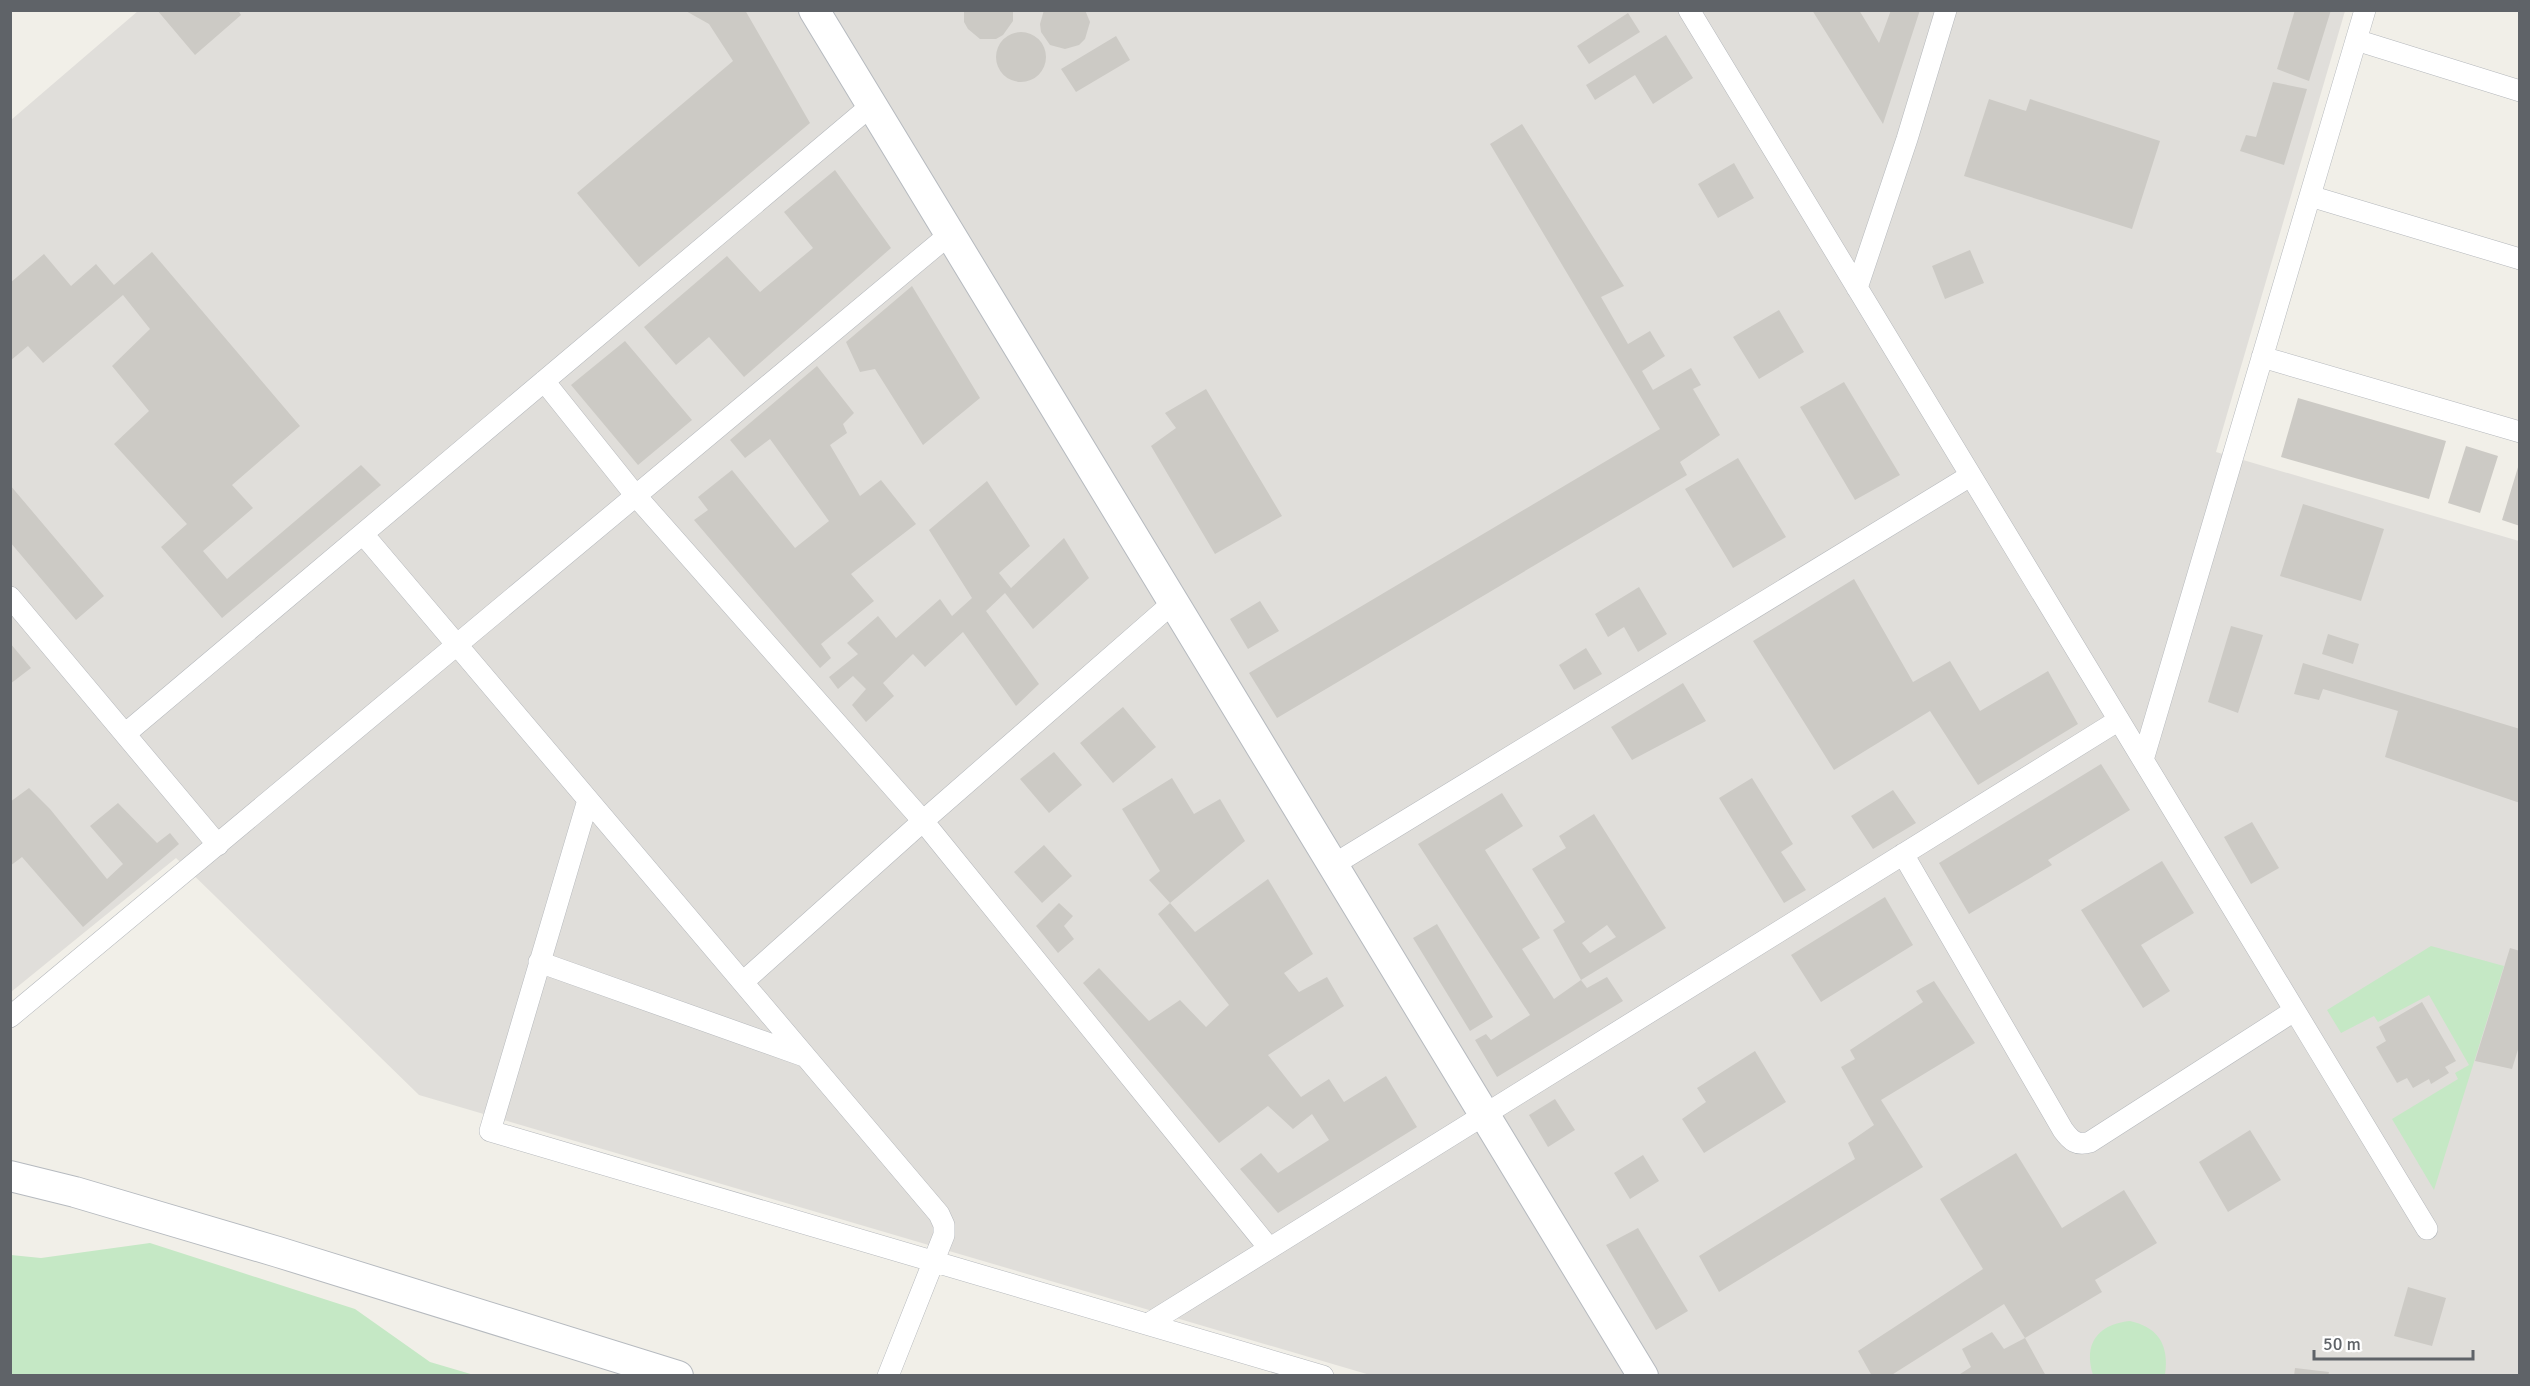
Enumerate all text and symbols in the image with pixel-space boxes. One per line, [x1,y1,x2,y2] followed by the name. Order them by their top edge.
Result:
[2314,1323,2473,1361] scale bar
[2323,1333,2361,1355] text: 50 m

